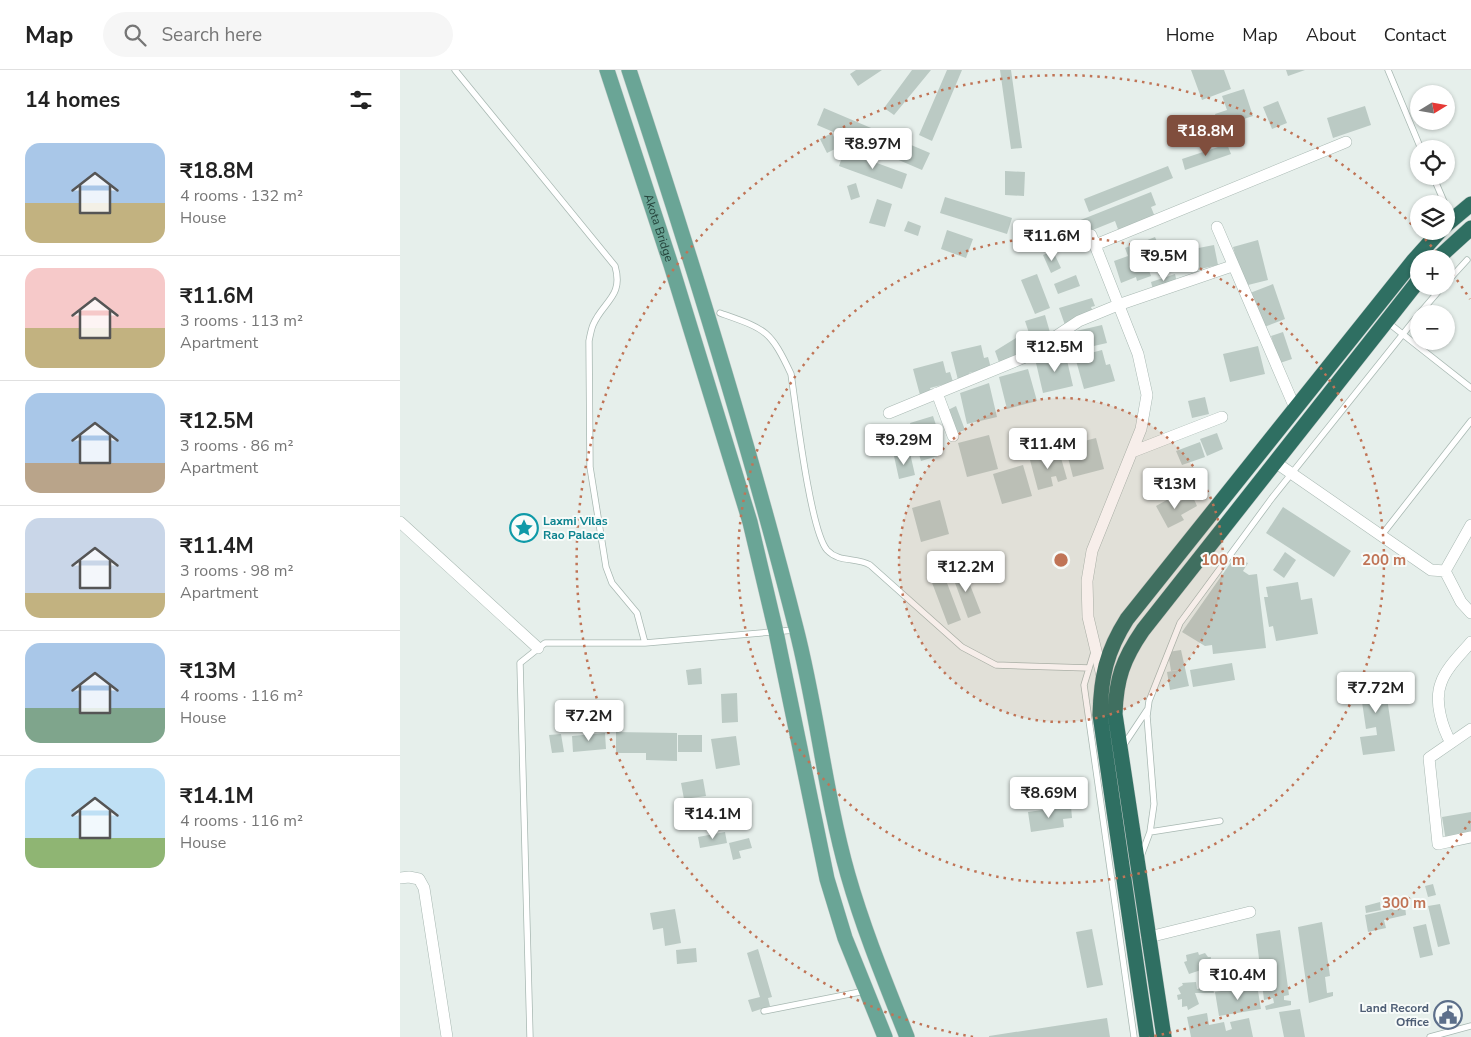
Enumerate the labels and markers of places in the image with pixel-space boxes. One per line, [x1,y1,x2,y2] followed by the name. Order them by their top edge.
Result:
[1165,114,1247,157] pin: ₹18.8M
[832,128,914,170] pin: ₹8.97M
[1011,220,1093,262] pin: ₹11.6M
[1129,240,1199,282] pin: ₹9.5M
[1014,330,1096,373] pin: ₹12.5M
[863,424,945,466] pin: ₹9.29M
[1007,428,1089,470] pin: ₹11.4M
[1145,468,1205,510] pin: ₹13M
[509,513,539,543] place icon: Laxmi Vilas Rao Palace
[543,513,608,543] place label: Laxmi Vilas Rao Palace
[925,550,1007,593] pin: ₹12.2M
[1052,551,1070,569] centre of rings
[1335,672,1417,714] pin: ₹7.72M
[554,700,624,742] pin: ₹7.2M
[1008,776,1090,819] pin: ₹8.69M
[672,798,754,840] pin: ₹14.1M
[1197,958,1279,1001] pin: ₹10.4M
[1359,1000,1429,1030] place label: Land Record Office
[1433,1000,1463,1030] public building icon: Land Record Office

